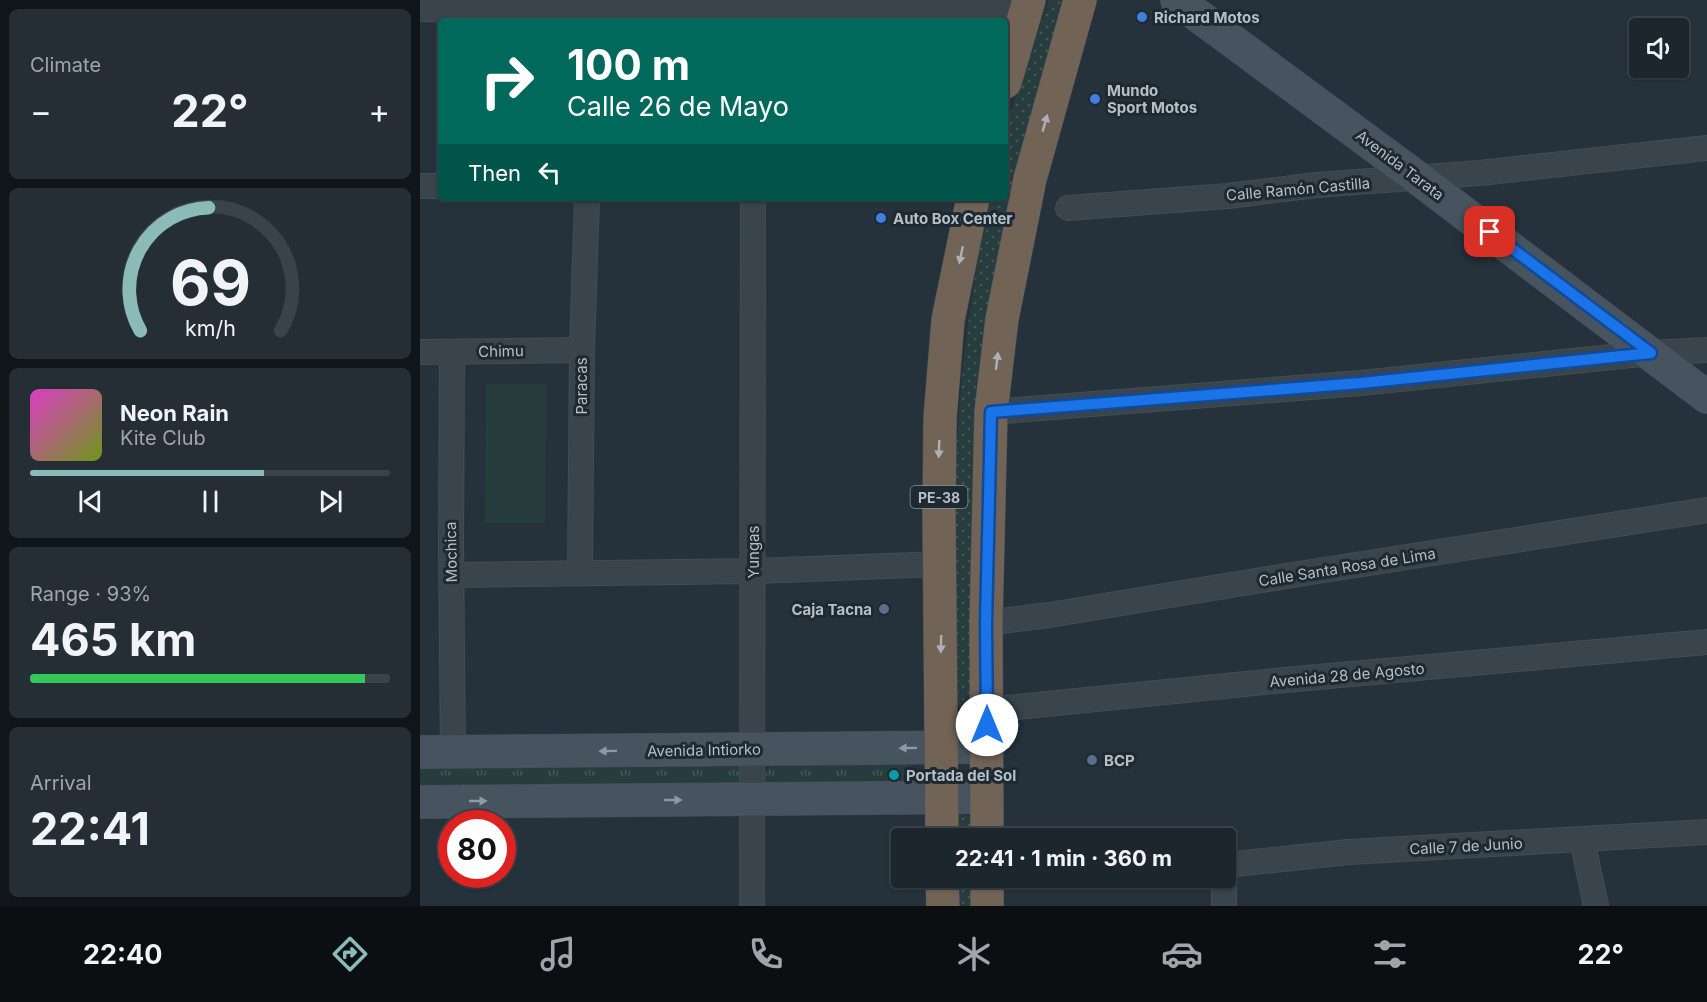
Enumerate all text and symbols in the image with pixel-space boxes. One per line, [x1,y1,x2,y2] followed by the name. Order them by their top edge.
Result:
[1154,8,1260,27] place label: Richard Motos
[1135,10,1149,24] marker: Richard Motos
[1629,18,1689,78] map controls
[1629,18,1689,78] button: sound
[567,39,690,90] text: 100 m
[468,42,546,120] icon: right
[30,53,101,77] text: Climate
[1107,81,1197,117] place label: Mundo Sport Motos
[171,83,249,138] text: 22°
[567,90,789,123] text: Calle 26 de Mayo
[30,91,52,131] text: −
[368,91,390,131] text: +
[1088,92,1102,106] marker: Mundo Sport Motos
[1041,114,1051,132] one-way arrow
[1352,126,1448,204] street label: Avenida Tarata
[533,156,566,189] icon: left
[468,160,521,186] text: Then
[1225,173,1371,205] street label: Calle Ramón Castilla
[1464,206,1515,257] pin
[893,209,1012,228] place label: Auto Box Center
[874,211,888,225] marker: Auto Box Center
[1473,215,1506,248] icon: arrive
[169,245,251,320] text: 69
[956,246,965,265] one-way arrow
[185,315,235,341] text: km/h
[478,341,524,361] street label: Chimu
[992,351,1002,370] one-way arrow
[572,357,591,415] street label: Paracas
[120,400,229,426] text: Neon Rain
[120,426,206,450] text: Kite Club
[935,439,944,458] one-way arrow
[74,485,107,518] icon: previous
[194,485,227,518] icon: pause
[314,485,347,518] icon: next
[910,486,968,508] road number: PE-38
[441,521,461,583] street label: Mochica
[744,525,763,578] street label: Yungas
[1257,544,1437,590] street label: Calle Santa Rosa de Lima
[30,582,151,606] text: Range · 93%
[791,600,872,619] place label: Caja Tacna
[877,602,891,616] marker: Caja Tacna
[30,612,196,667] text: 465 km
[936,634,946,653] one-way arrow
[1269,659,1425,691] street label: Avenida 28 de Agosto
[955,693,1019,757] position arrow
[647,740,761,760] street label: Avenida Intiorko
[898,743,917,753] one-way arrow
[598,746,617,755] one-way arrow
[1104,751,1135,770] place label: BCP
[1085,753,1099,767] marker: BCP
[906,766,1016,785] place label: Portada del Sol
[887,768,901,782] marker: Portada del Sol
[30,771,92,795] text: Arrival
[664,795,683,805] one-way arrow
[469,796,488,806] one-way arrow
[30,801,150,856] text: 22:41
[438,810,516,888] speed limit sign: 80
[1409,834,1523,858] street label: Calle 7 de Junio
[955,845,1172,871] text: 22:41 · 1 min · 360 m
[329,933,371,975] icon: directions
[537,933,579,975] icon: music
[745,933,787,975] icon: phone
[953,933,995,975] icon: climate
[1161,933,1203,975] icon: car
[1369,933,1411,975] icon: filters
[83,938,163,971] text: 22:40
[1577,938,1624,971] text: 22°

